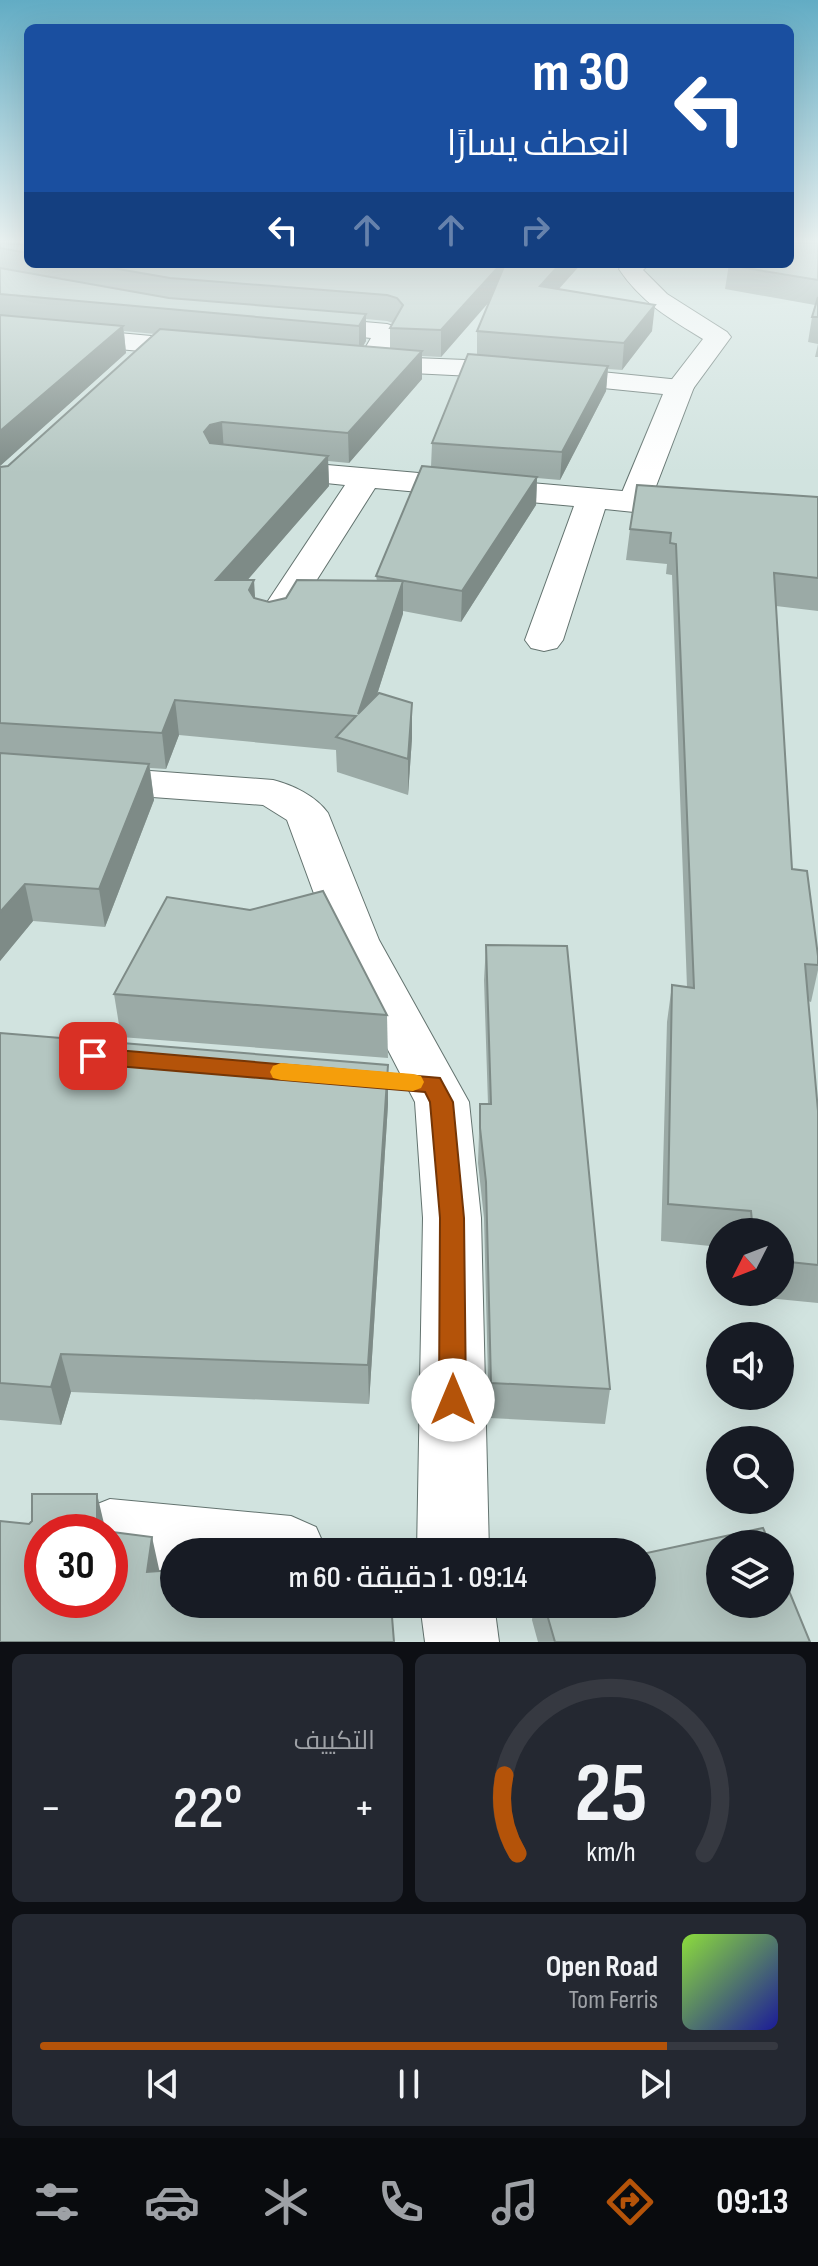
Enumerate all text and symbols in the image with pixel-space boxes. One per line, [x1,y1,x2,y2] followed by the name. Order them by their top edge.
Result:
[532,40,630,107] text: 30 m
[658,56,762,160] icon: left
[447,123,630,166] text: انعطف يسارًا
[261,208,305,252] icon: left
[345,208,389,252] icon: ahead
[429,208,473,252] icon: ahead
[513,208,557,252] icon: right
[59,1022,127,1090] pin
[71,1034,115,1078] icon: arrive
[706,1218,794,1306] north arrow
[706,1218,794,1618] map controls
[706,1322,794,1410] button: sound
[411,1358,495,1442] position arrow
[706,1426,794,1514] button: search
[24,1514,128,1618] speed limit sign: 30
[706,1530,794,1618] button: layers
[289,1560,527,1596] text: 09:14 · 1 دقيقة · 60 m
[293,1726,375,1757] text: التكييف
[574,1745,647,1845] text: 25
[173,1773,242,1845] text: 22°
[40,1782,62,1835] text: −
[353,1782,375,1835] text: +
[586,1835,635,1870] text: km/h
[546,1949,658,1985] text: Open Road
[569,1985,658,2016] text: Tom Ferris
[141,2062,185,2106] icon: previous
[387,2062,431,2106] icon: pause
[633,2062,677,2106] icon: next
[29,2174,85,2230] icon: filters
[144,2174,200,2230] icon: car
[258,2174,314,2230] icon: climate
[373,2174,429,2230] icon: phone
[487,2174,543,2230] icon: music
[602,2174,658,2230] icon: directions
[716,2181,789,2224] text: 09:13

